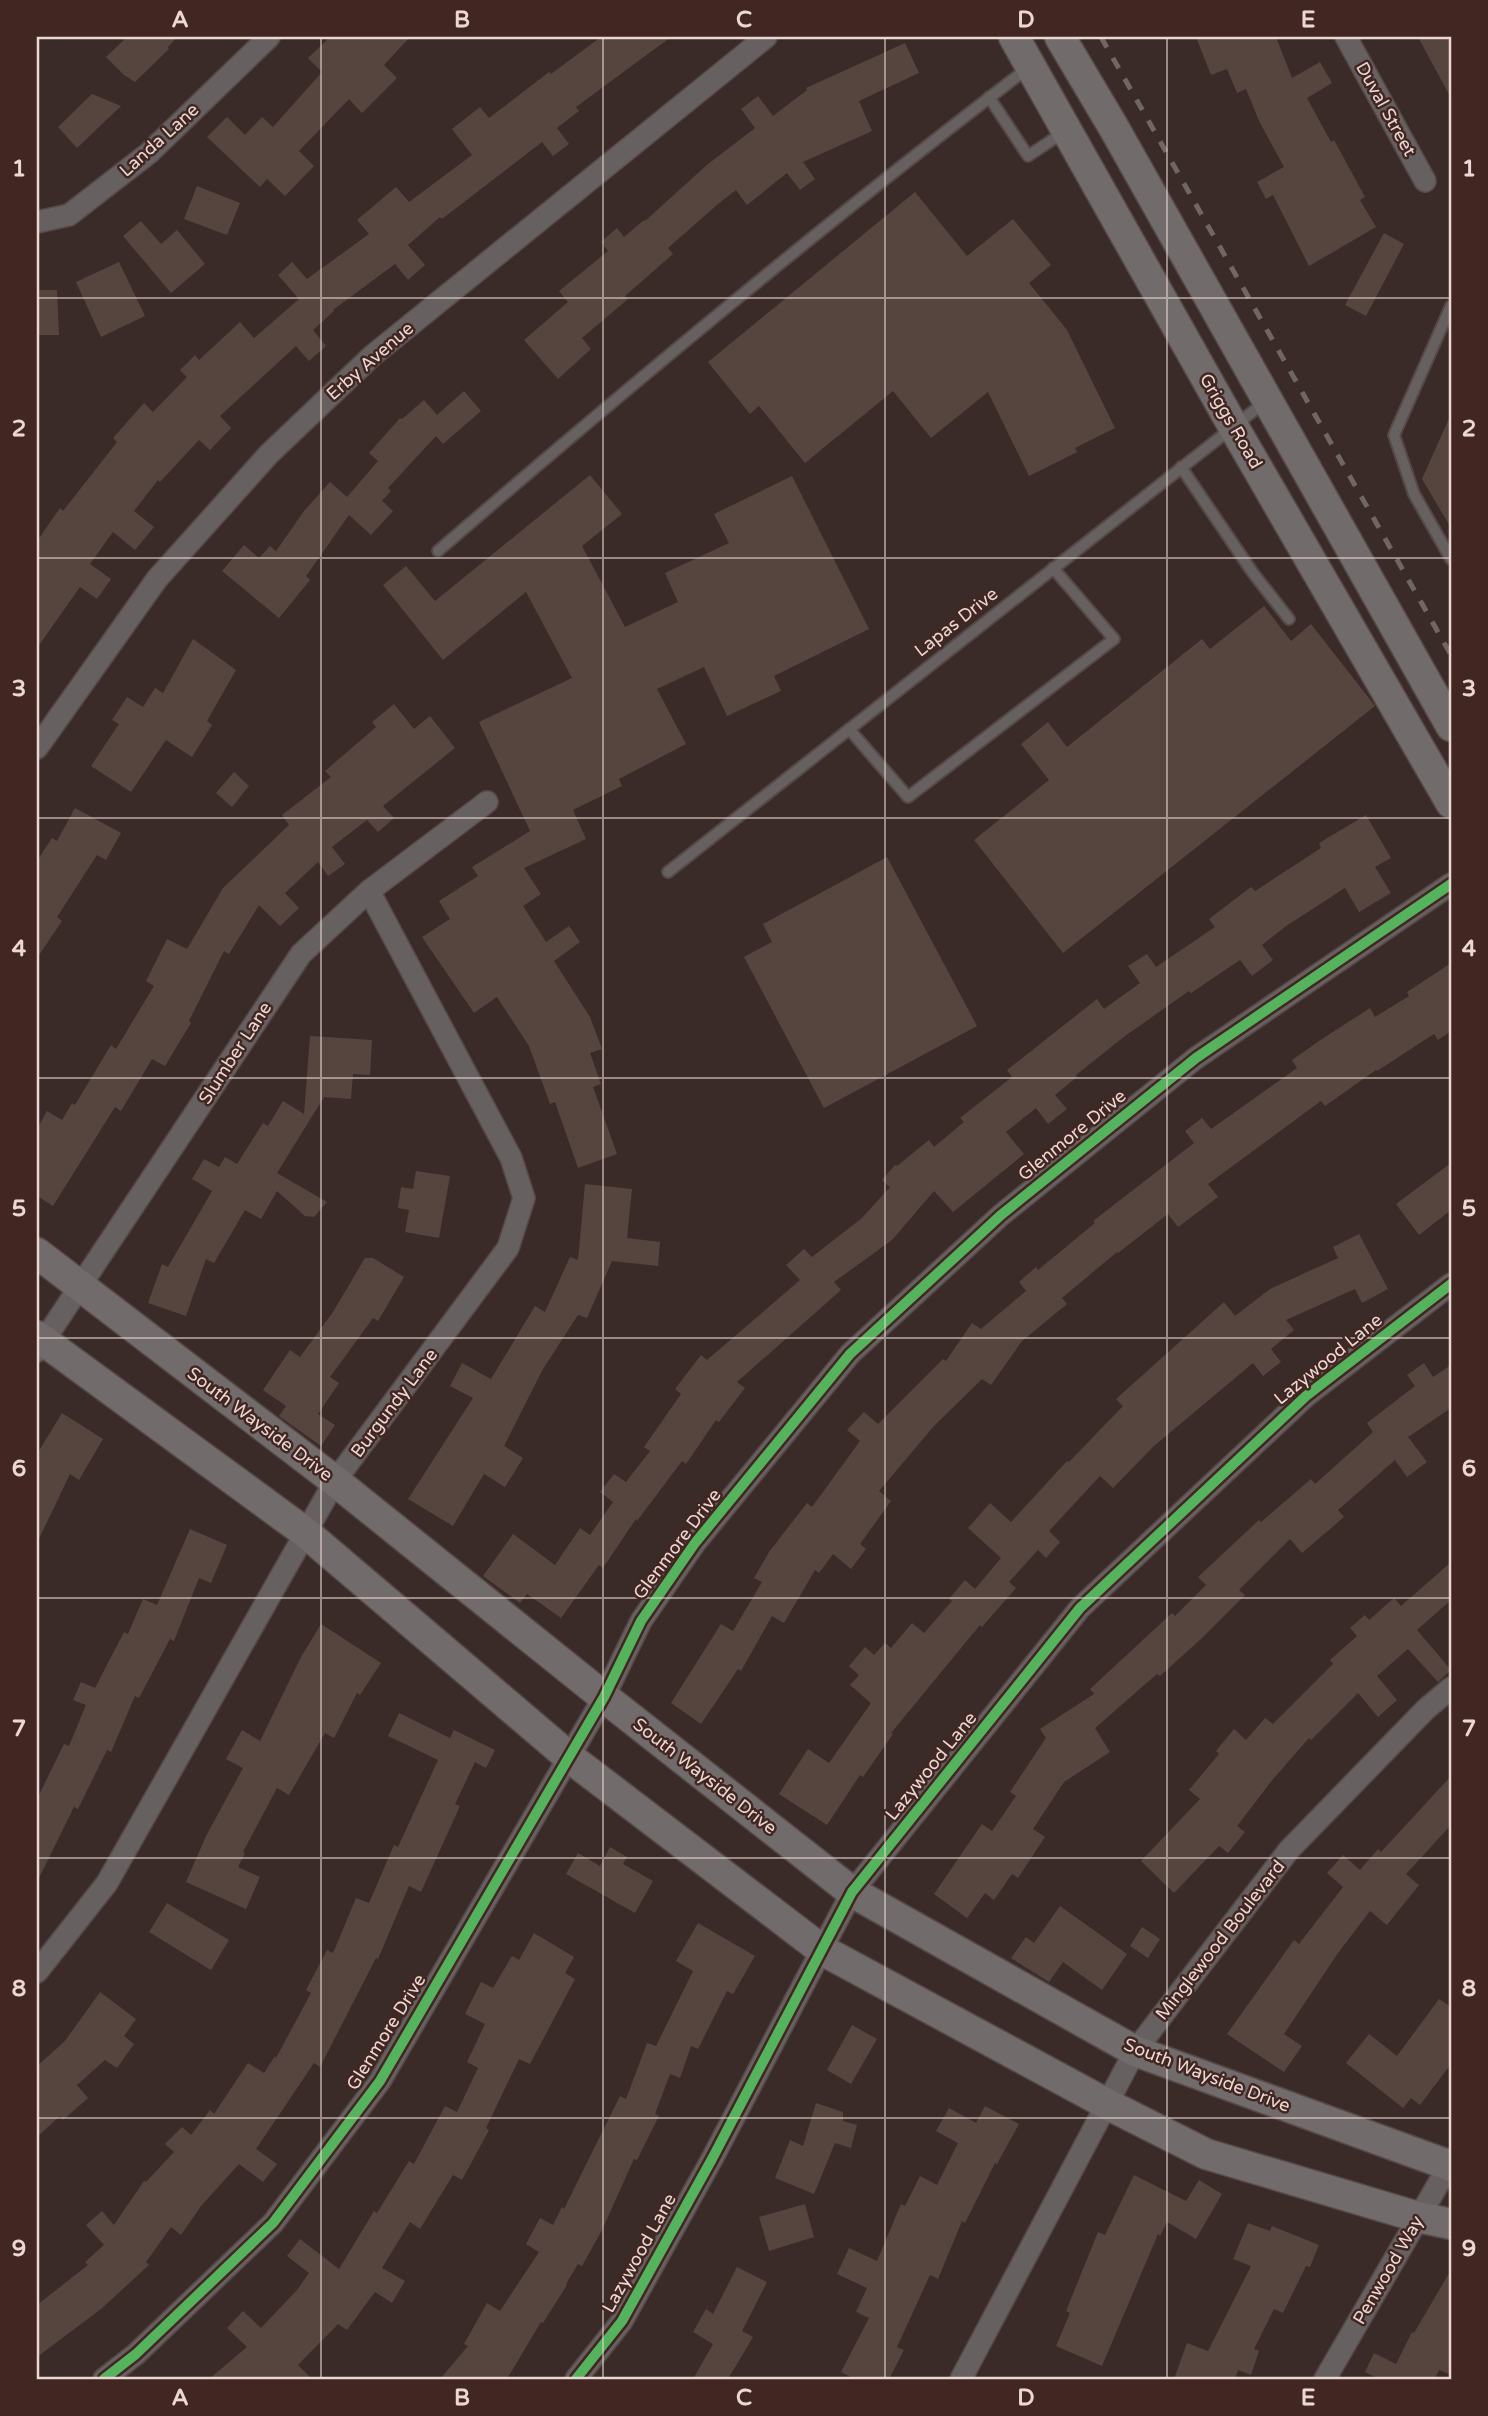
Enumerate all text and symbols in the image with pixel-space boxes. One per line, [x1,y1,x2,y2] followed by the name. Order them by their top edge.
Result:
[171,6,189,34] text: A
[454,6,470,34] text: B
[736,6,752,34] text: C
[1017,6,1035,34] text: D
[1301,6,1315,34] text: E
[1351,58,1421,160] street label: Duval Street
[115,99,203,181] street label: Landa Lane
[12,155,26,183] text: 1
[1462,155,1476,183] text: 1
[322,317,418,405] street label: Erby Avenue
[1195,369,1267,473] street label: Griggs Road
[12,415,26,443] text: 2
[1462,415,1476,443] text: 2
[910,583,1002,661] street label: Lapas Drive
[12,675,26,703] text: 3
[1462,675,1476,703] text: 3
[12,935,27,963] text: 4
[1462,935,1477,963] text: 4
[194,998,276,1108] street label: Slumber Lane
[1014,1085,1130,1185] street label: Glenmore Drive
[12,1195,26,1223] text: 5
[1462,1195,1476,1223] text: 5
[1269,1309,1387,1409] street label: Lazywood Lane
[346,1344,442,1462] street label: Burgundy Lane
[183,1362,337,1486] street label: South Wayside Drive
[12,1455,26,1483] text: 6
[1462,1455,1476,1483] text: 6
[628,1484,726,1604] street label: Glenmore Drive
[881,1707,981,1825] street label: Lazywood Lane
[629,1713,781,1839] street label: South Wayside Drive
[12,1715,26,1743] text: 7
[1462,1715,1476,1743] text: 7
[1151,1856,1289,2024] street label: Minglewood Boulevard
[342,1970,430,2094] street label: Glenmore Drive
[12,1975,26,2003] text: 8
[1462,1975,1476,2003] text: 8
[1121,2033,1293,2117] street label: South Wayside Drive
[597,2190,681,2316] street label: Lazywood Lane
[1348,2211,1428,2328] street label: Penwood Way
[12,2235,26,2263] text: 9
[1462,2235,1476,2263] text: 9
[171,2384,189,2412] text: A
[454,2384,470,2412] text: B
[736,2384,752,2412] text: C
[1017,2384,1035,2412] text: D
[1301,2384,1315,2412] text: E

